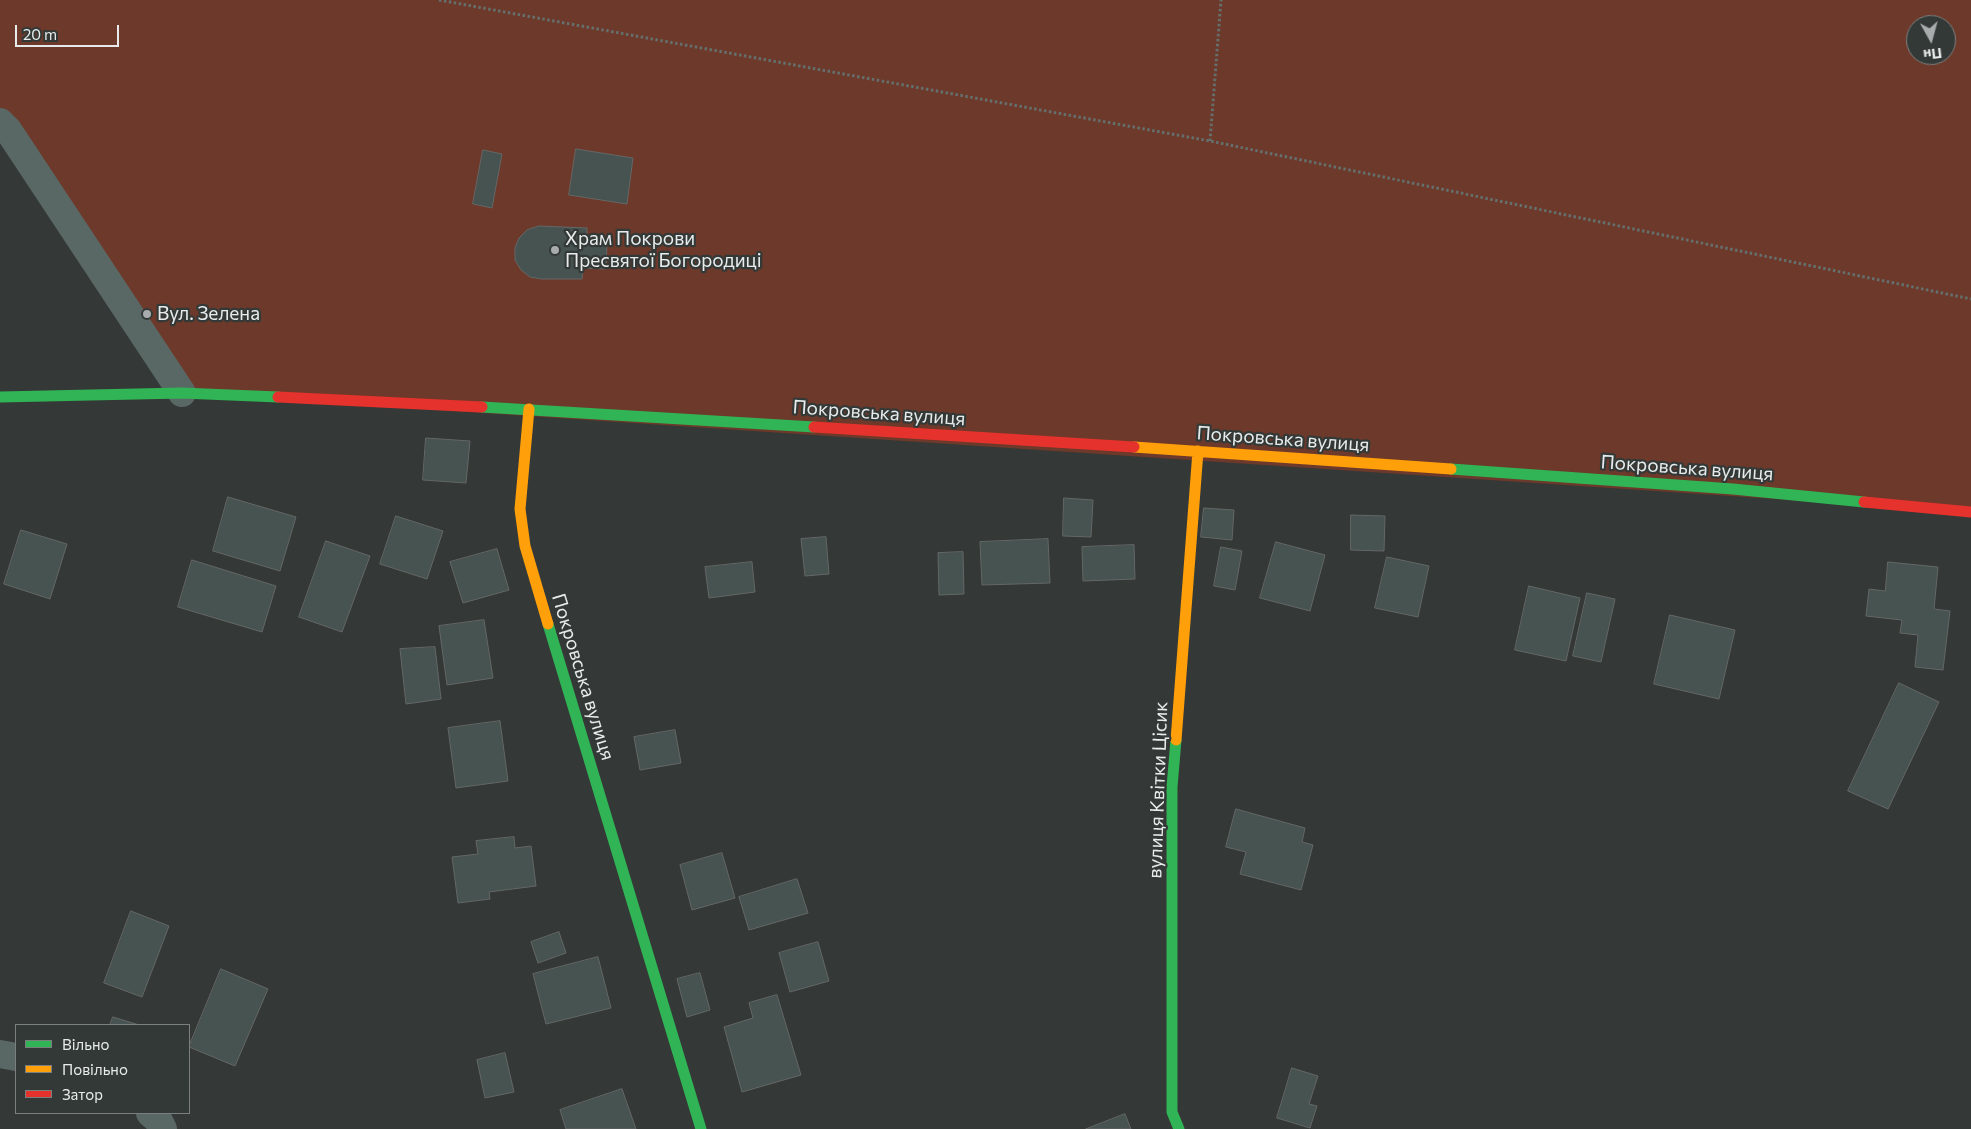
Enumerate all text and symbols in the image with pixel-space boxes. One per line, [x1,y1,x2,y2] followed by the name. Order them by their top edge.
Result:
[18,15,121,47] scale bar
[1906,15,1956,65] north arrow
[23,25,57,43] text: 20 m
[1923,45,1943,64] text: Пн
[565,228,762,272] place label: Храм Покрови Пресвятої Богородиці
[549,244,561,256] marker: Храм Покрови Пресвятої Богородиці
[157,303,260,325] place label: Вул. Зелена
[141,308,153,320] marker: Вул. Зелена
[792,396,966,430] street label: Покровська вулиця
[1196,422,1370,456] street label: Покровська вулиця
[1600,451,1774,485] street label: Покровська вулиця
[547,591,619,763] street label: Покровська вулиця
[1144,701,1172,879] street label: вулиця Квітки Цісик
[15,1024,190,1114] legend
[62,1035,109,1053] text: Вільно
[62,1060,128,1078] text: Повільно
[62,1085,103,1103] text: Затор

